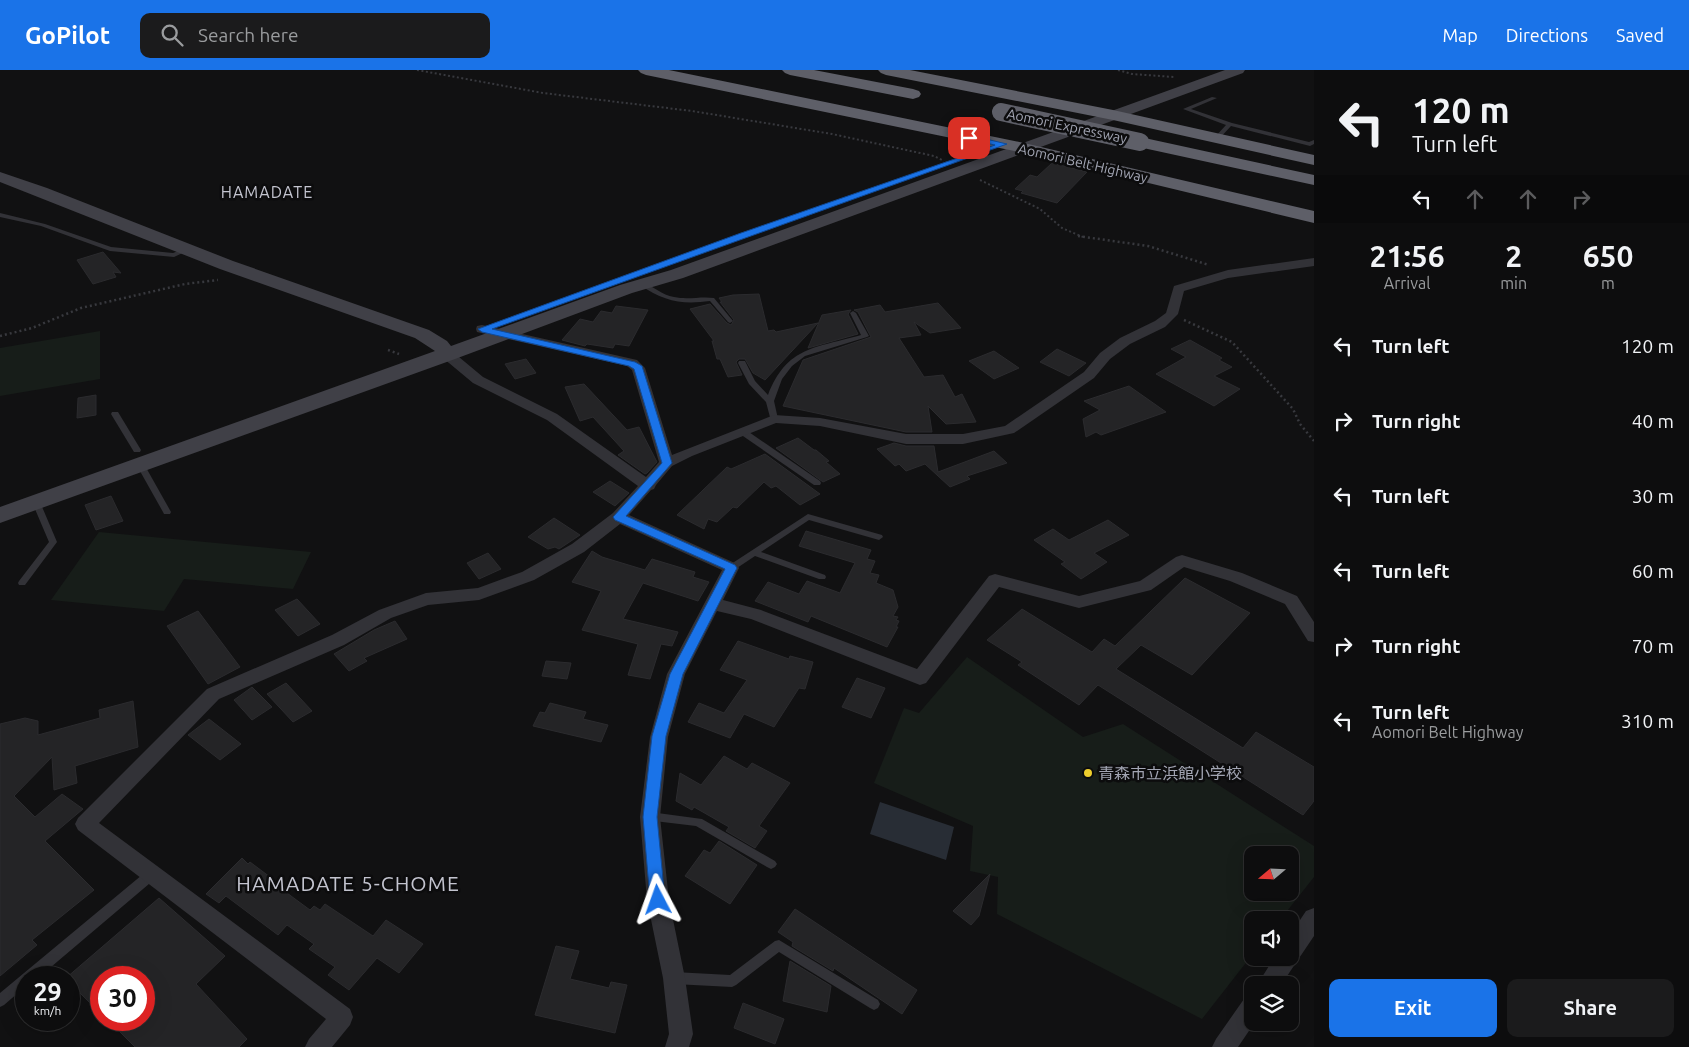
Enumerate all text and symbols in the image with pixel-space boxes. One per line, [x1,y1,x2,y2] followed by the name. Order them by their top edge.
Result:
[140,13,490,58] search box
[158,21,186,49] icon: search
[25,22,110,49] text: GoPilot
[198,24,298,46] text: Search here
[1442,25,1478,45] text: Map
[1506,25,1588,45] text: Directions
[1616,25,1664,45] text: Saved
[1329,90,1394,155] icon: left
[1412,90,1510,130] text: 120 m
[1005,105,1129,147] street label: Aomori Expressway
[948,117,990,159] pin
[955,124,983,152] icon: arrive
[1412,131,1497,156] text: Turn left
[1017,140,1150,186] street label: Aomori Belt Highway
[221,183,313,201] district label: HAMADATE
[1408,185,1436,213] icon: left
[1461,185,1489,213] icon: ahead
[1514,185,1542,213] icon: ahead
[1567,185,1595,213] icon: right
[1370,239,1445,273] text: 21:56
[1505,239,1522,273] text: 2
[1583,239,1633,273] text: 650
[1384,274,1430,292] text: Arrival
[1500,274,1527,292] text: min
[1601,274,1615,292] text: m
[1329,332,1357,360] icon: left
[1372,335,1450,357] text: Turn left
[1621,335,1674,357] text: 120 m
[1329,407,1357,435] icon: right
[1372,410,1460,432] text: Turn right
[1632,410,1674,432] text: 40 m
[1329,482,1357,510] icon: left
[1372,485,1450,507] text: Turn left
[1632,485,1674,507] text: 30 m
[1329,557,1357,585] icon: left
[1372,560,1450,582] text: Turn left
[1632,560,1674,582] text: 60 m
[1329,632,1357,660] icon: right
[1372,635,1460,657] text: Turn right
[1632,635,1674,657] text: 70 m
[1372,701,1450,723] text: Turn left
[1329,707,1357,735] icon: left
[1621,710,1674,732] text: 310 m
[1372,723,1523,741] text: Aomori Belt Highway
[1098,764,1242,782] place label: 青森市立浜館小学校
[1082,767,1094,779] marker: 青森市立浜館小学校
[1244,846,1299,901] north arrow
[1244,846,1299,1031] map controls
[236,871,460,895] district label: HAMADATE 5-CHOME
[631,873,683,925] position arrow
[1244,911,1299,966] button: sound
[90,966,155,1031] speed limit sign: 30
[1244,976,1299,1031] button: layers
[33,978,62,1006] text: 29
[1329,979,1497,1037] button: Exit
[1507,979,1674,1037] button: Share
[34,1004,61,1017] text: km/h

